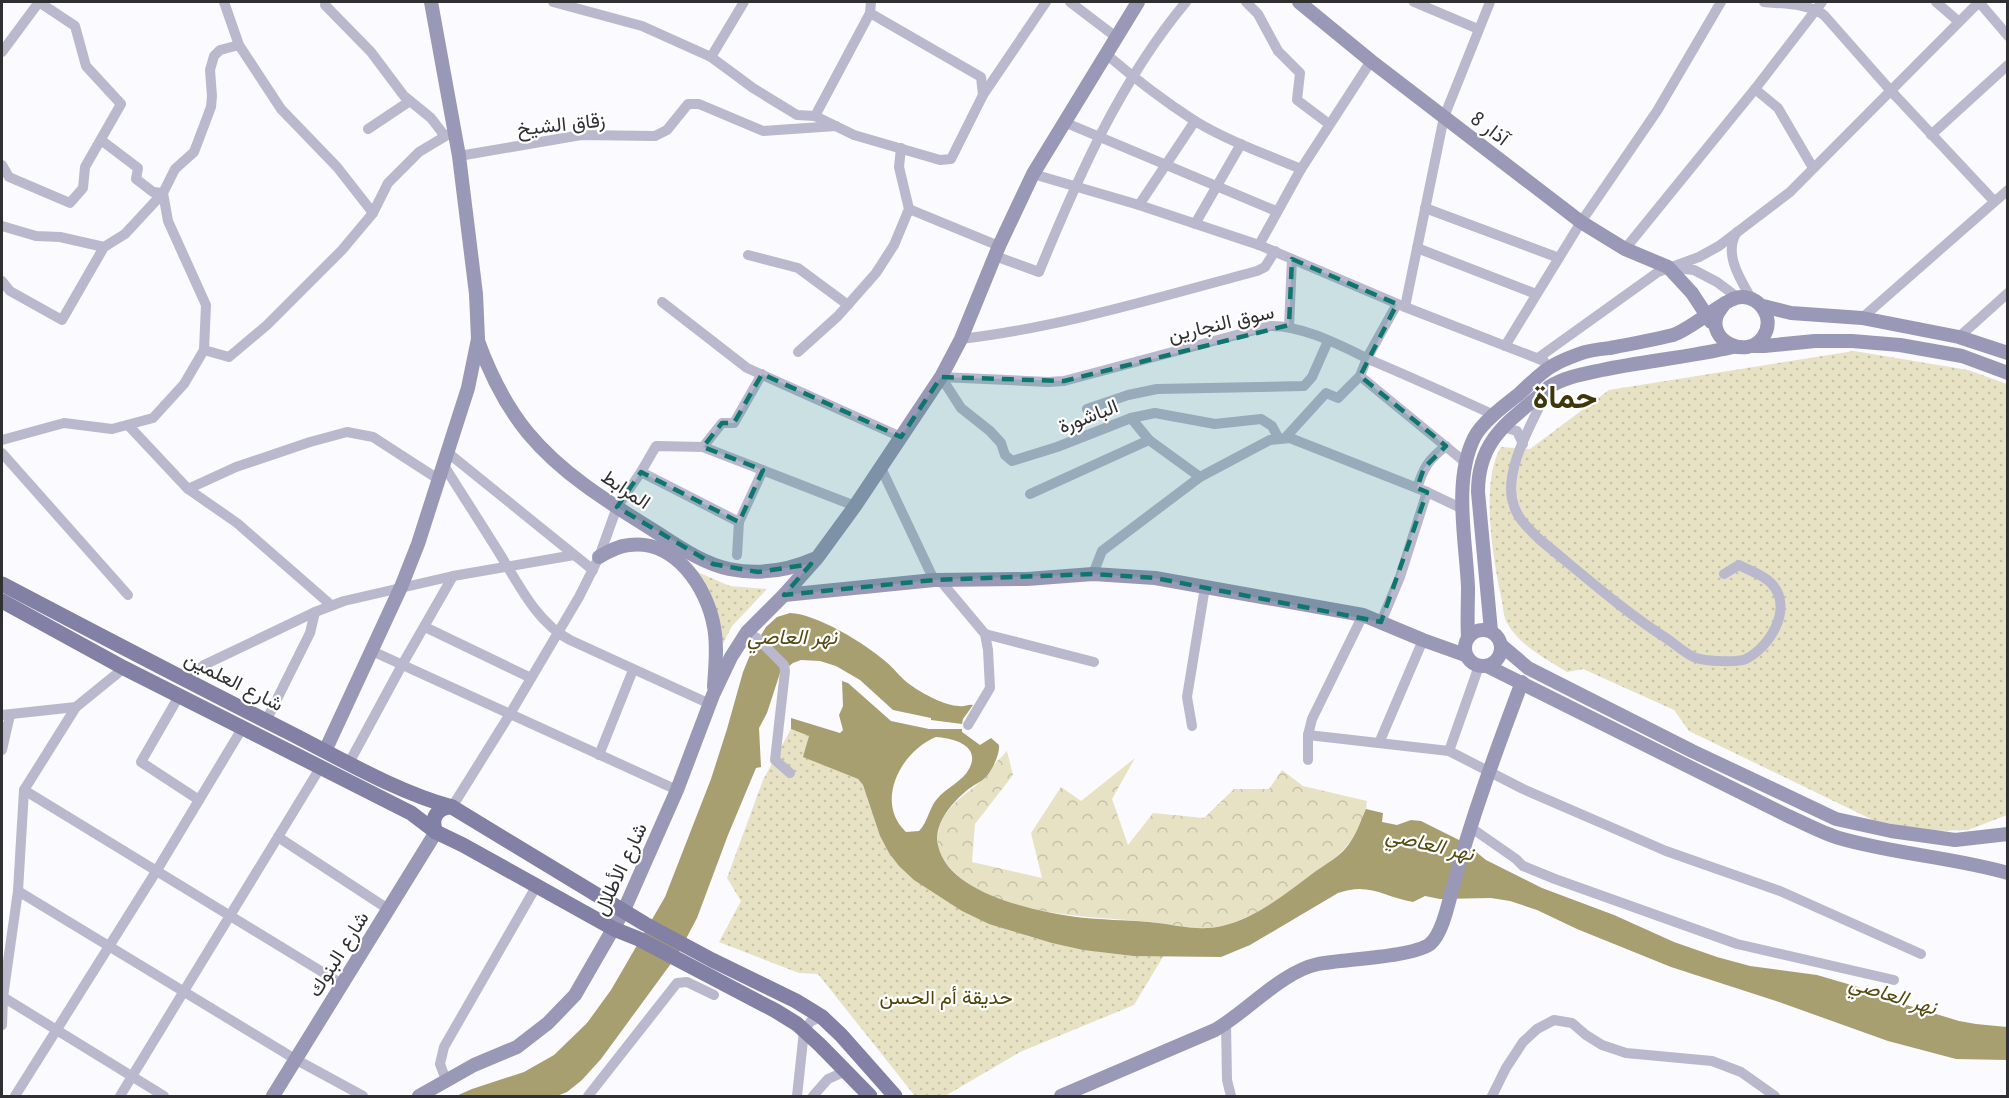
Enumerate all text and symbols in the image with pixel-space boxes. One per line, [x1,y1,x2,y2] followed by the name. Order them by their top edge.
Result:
[1465,105,1516,152] street label: 8 آذار
[516,106,606,143] street label: زقاق الشيخ
[1165,298,1277,348] street label: سوق النجارين
[1533,375,1597,417] district label: حماة
[1054,393,1122,439] street label: الباشورة
[596,463,656,515] street label: المرابط
[747,623,838,654] water label: نهر العاصي
[180,645,288,718] street label: شارع العلمين
[587,818,654,920] street label: شارع الأطلال
[1382,820,1478,871] water label: نهر العاصي
[301,906,375,1002] street label: شارع البنوك
[1845,968,1941,1025] water label: نهر العاصي
[879,984,1013,1010] park label: حديقة أم الحسن

